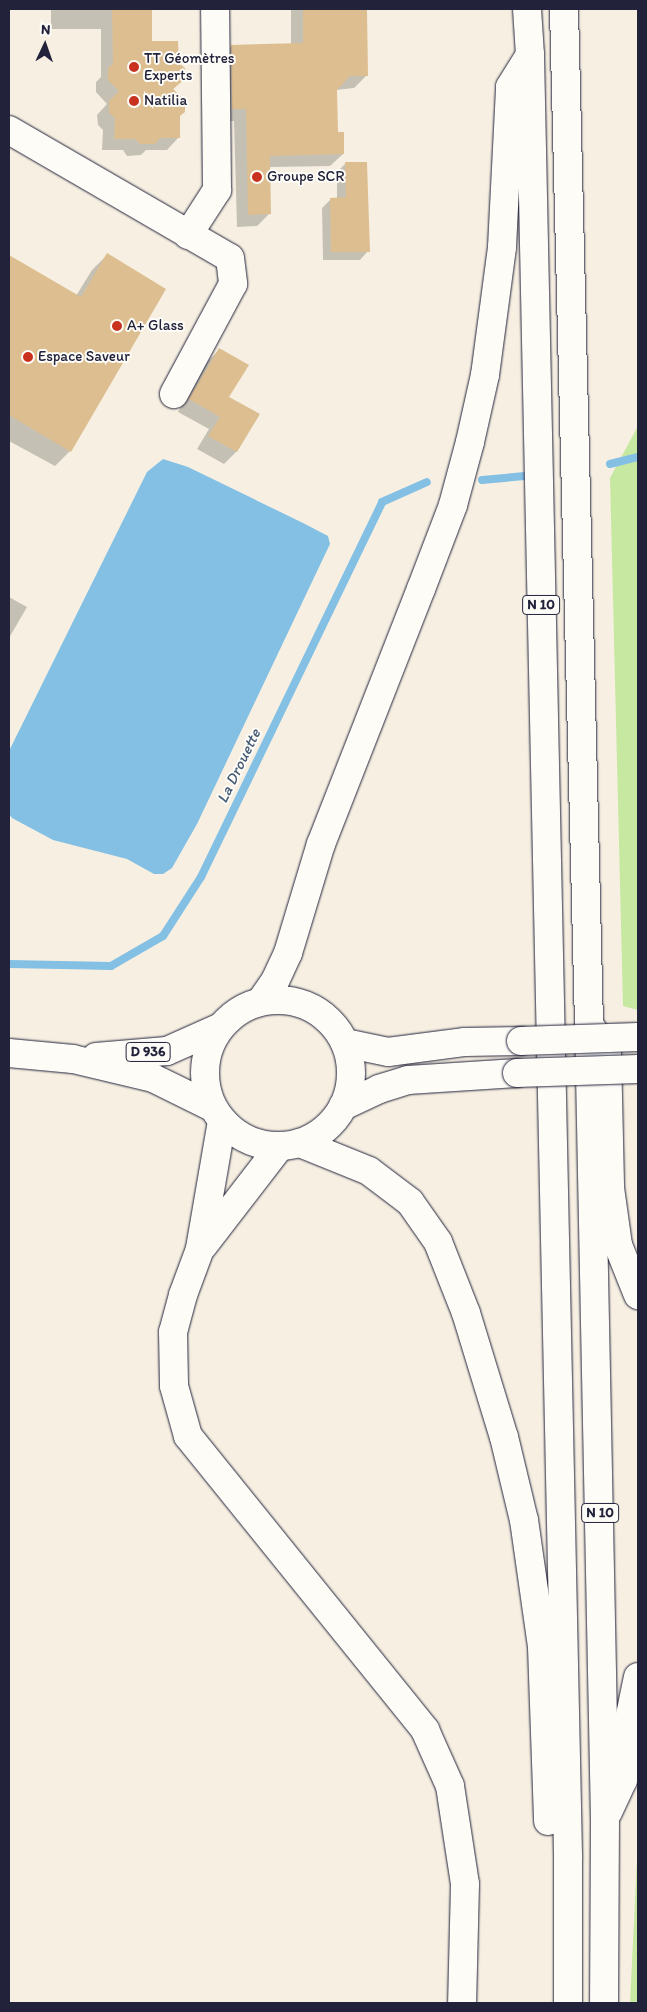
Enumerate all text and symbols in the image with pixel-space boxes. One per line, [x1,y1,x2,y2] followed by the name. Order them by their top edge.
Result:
[20,20,70,70] north arrow
[41,21,51,38] text: N
[144,49,235,84] place label: TT Géomètres Experts
[128,61,140,73] marker: TT Géomètres Experts
[144,92,187,110] place label: Natilia
[128,95,140,107] marker: Natilia
[267,168,344,186] place label: Groupe SCR
[251,171,263,183] marker: Groupe SCR
[127,317,184,335] place label: A+ Glass
[111,320,123,332] marker: A+ Glass
[38,348,130,366] place label: Espace Saveur
[22,351,34,363] marker: Espace Saveur
[521,594,561,616] road number: N 10
[213,726,265,806] water label: La Drouette
[126,1040,170,1064] road number: D 936
[580,1502,620,1525] road number: N 10

